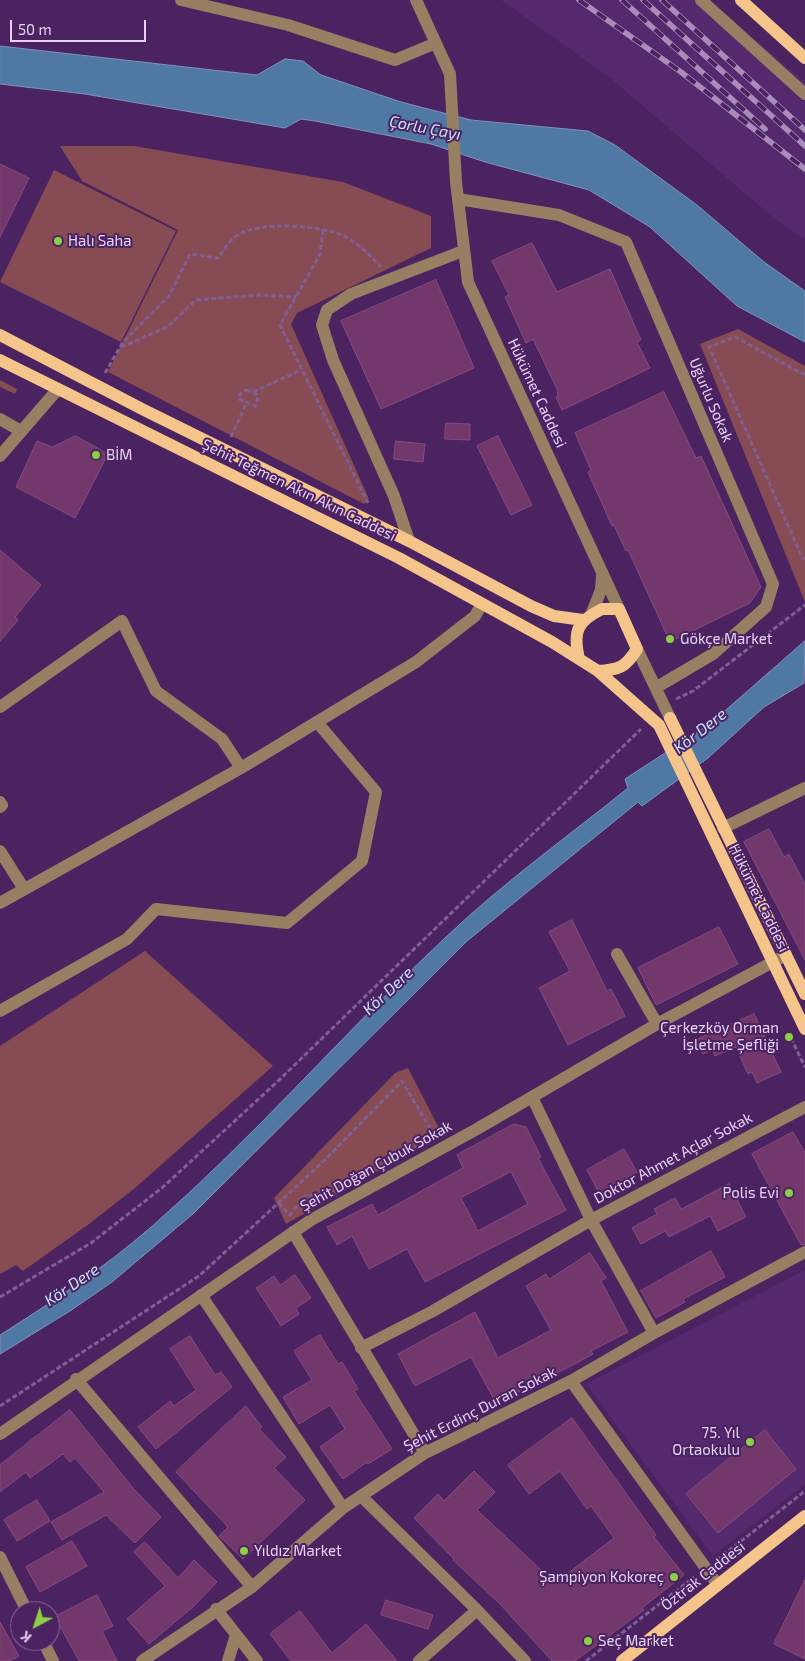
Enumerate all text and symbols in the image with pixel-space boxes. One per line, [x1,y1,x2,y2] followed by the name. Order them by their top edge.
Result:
[12,10,149,42] scale bar
[18,20,52,38] text: 50 m
[388,112,462,144] water label: Çorlu Çayı
[68,232,131,250] place label: Halı Saha
[52,235,64,247] marker: Halı Saha
[504,336,570,450] street label: Hükümet Caddesi
[685,355,737,445] street label: Uğurlu Sokak
[199,435,399,545] street label: Şehit Teğmen Akın Akın Caddesi
[106,446,132,464] place label: BİM
[90,449,102,461] marker: BİM
[680,630,773,648] place label: Gökçe Market
[664,633,676,645] marker: Gökçe Market
[670,704,730,758] water label: Kör Dere
[725,841,793,955] street label: Hükümet Caddesi
[359,963,417,1019] water label: Kör Dere
[660,1019,779,1054] place label: Çerkezköy Orman İşletme Şefliği
[783,1031,795,1043] marker: Çerkezköy Orman İşletme Şefliği
[591,1108,755,1208] street label: Doktor Ahmet Açlar Sokak
[297,1117,455,1215] street label: Şehit Doğan Çubuk Sokak
[723,1184,779,1202] place label: Polis Evi
[783,1187,795,1199] marker: Polis Evi
[41,1260,103,1310] water label: Kör Dere
[401,1363,559,1455] street label: Şehit Erdinç Duran Sokak
[672,1424,740,1459] place label: 75. Yıl Ortaokulu
[744,1436,756,1448] marker: 75. Yıl Ortaokulu
[657,1538,749,1614] street label: Öztrak Caddesi
[254,1542,342,1560] place label: Yıldız Market
[238,1545,250,1557] marker: Yıldız Market
[539,1568,664,1586] place label: Şampiyon Kokoreç
[668,1571,680,1583] marker: Şampiyon Kokoreç
[10,1601,60,1651] north arrow
[17,1628,35,1646] text: K
[598,1632,674,1650] place label: Seç Market
[582,1635,594,1647] marker: Seç Market

